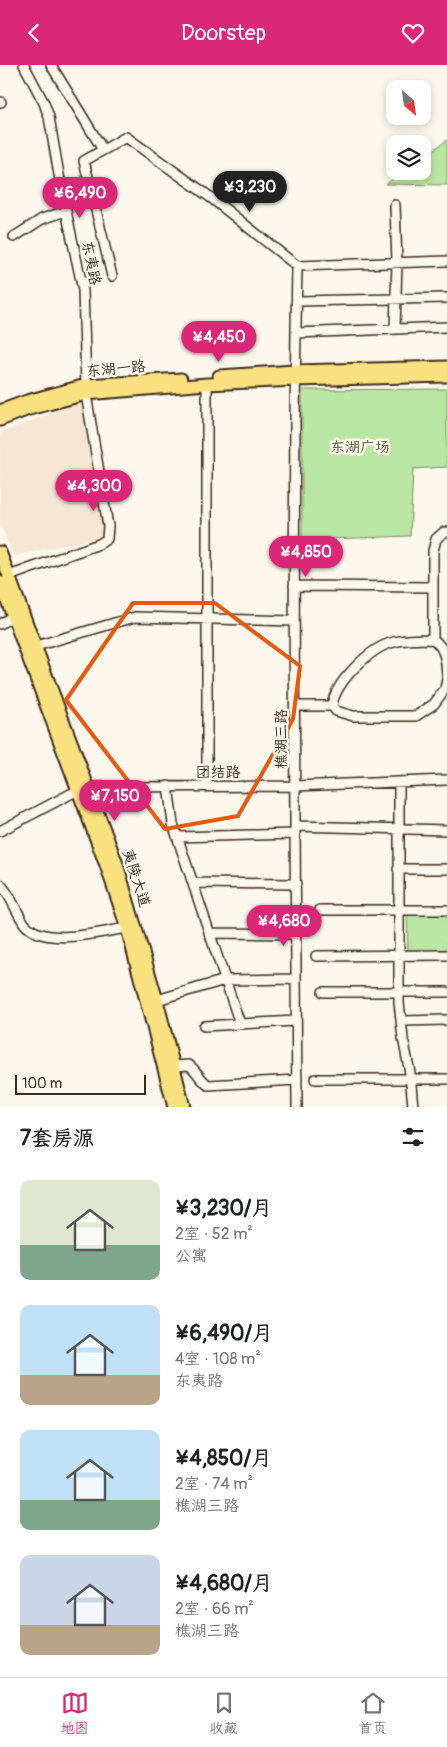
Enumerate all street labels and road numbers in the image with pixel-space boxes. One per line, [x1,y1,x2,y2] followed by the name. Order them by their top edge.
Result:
[77,239,105,287] street label: 东夷路
[85,357,147,381] street label: 东湖一路
[272,709,291,769] street label: 樵湖三路
[195,763,241,782] street label: 团结路
[118,847,154,909] street label: 夷陵大道

